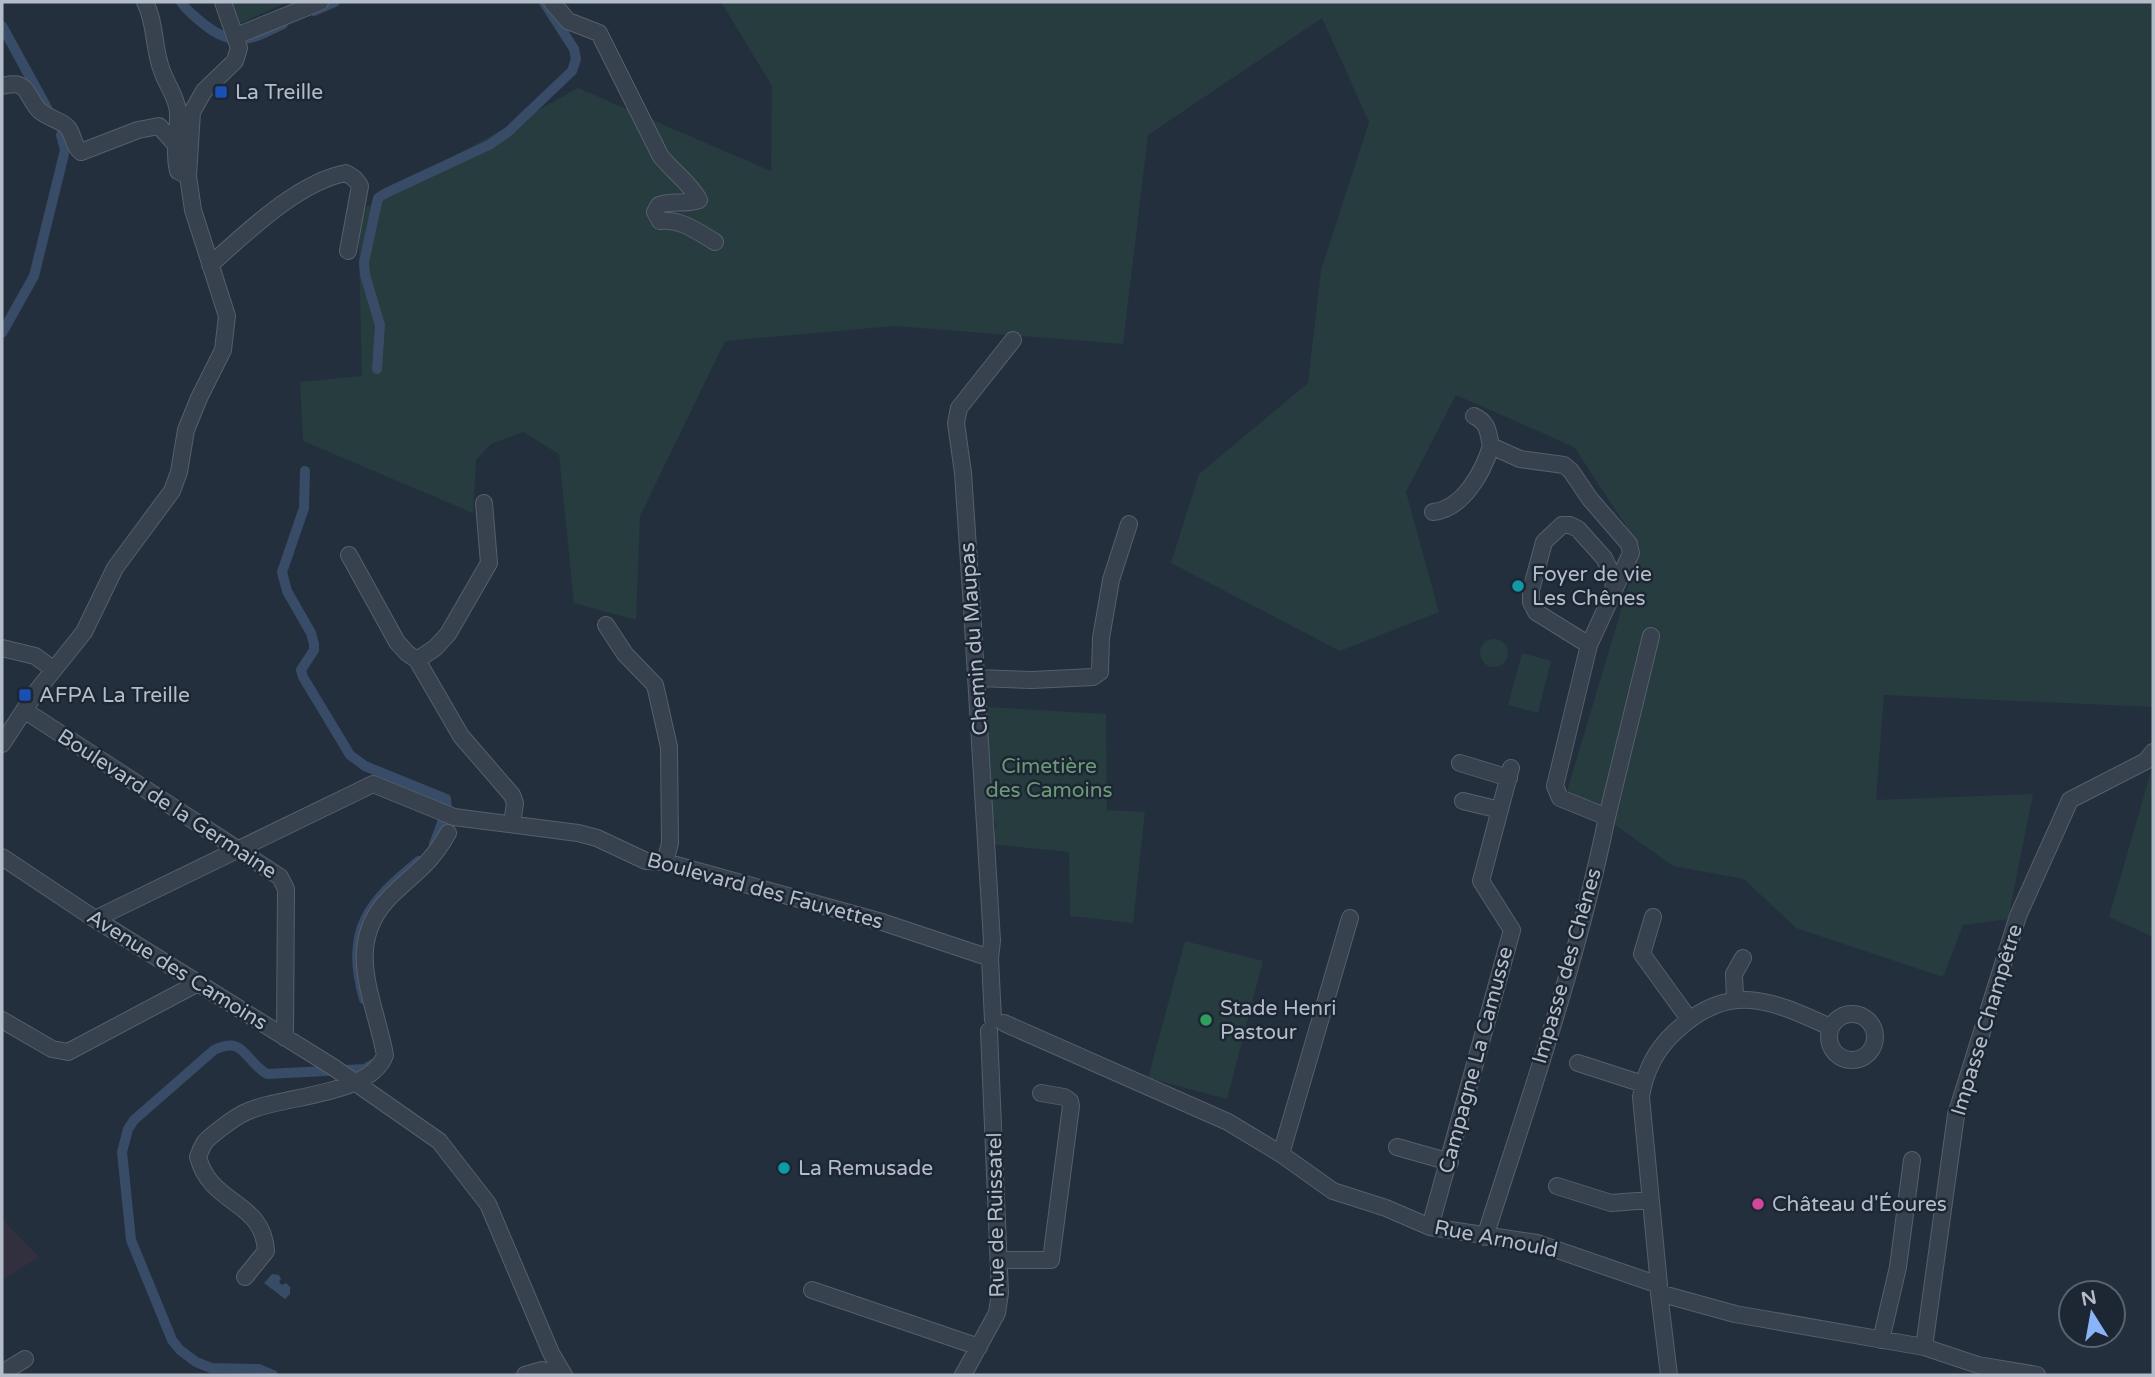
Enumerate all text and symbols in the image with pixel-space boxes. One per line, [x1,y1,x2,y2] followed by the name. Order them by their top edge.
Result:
[235,80,323,105] place label: La Treille
[213,84,229,100] marker: La Treille
[955,542,993,736] street label: Chemin du Maupas
[1532,562,1652,611] place label: Foyer de vie Les Chênes
[1510,578,1526,594] marker: Foyer de vie Les Chênes
[39,683,190,708] place label: AFPA La Treille
[17,687,33,703] marker: AFPA La Treille
[53,724,281,884] street label: Boulevard de la Germaine
[985,754,1113,803] park label: Cimetière des Camoins
[644,847,886,935] street label: Boulevard des Fauvettes
[1527,865,1607,1067] street label: Impasse des Chênes
[82,904,272,1036] street label: Avenue des Camoins
[1946,921,2028,1119] street label: Impasse Champêtre
[1434,944,1518,1176] street label: Campagne La Camusse
[1220,996,1336,1045] place label: Stade Henri Pastour
[1198,1012,1214,1028] marker: Stade Henri Pastour
[982,1132,1010,1298] street label: Rue de Ruissatel
[798,1156,933,1181] place label: La Remusade
[776,1160,792,1176] marker: La Remusade
[1772,1192,1947,1217] place label: Château d'Éoures
[1750,1196,1766,1212] marker: Château d'Éoures
[1432,1215,1560,1263] street label: Rue Arnould
[2057,1279,2127,1349] north arrow
[2079,1286,2099,1311] text: N

